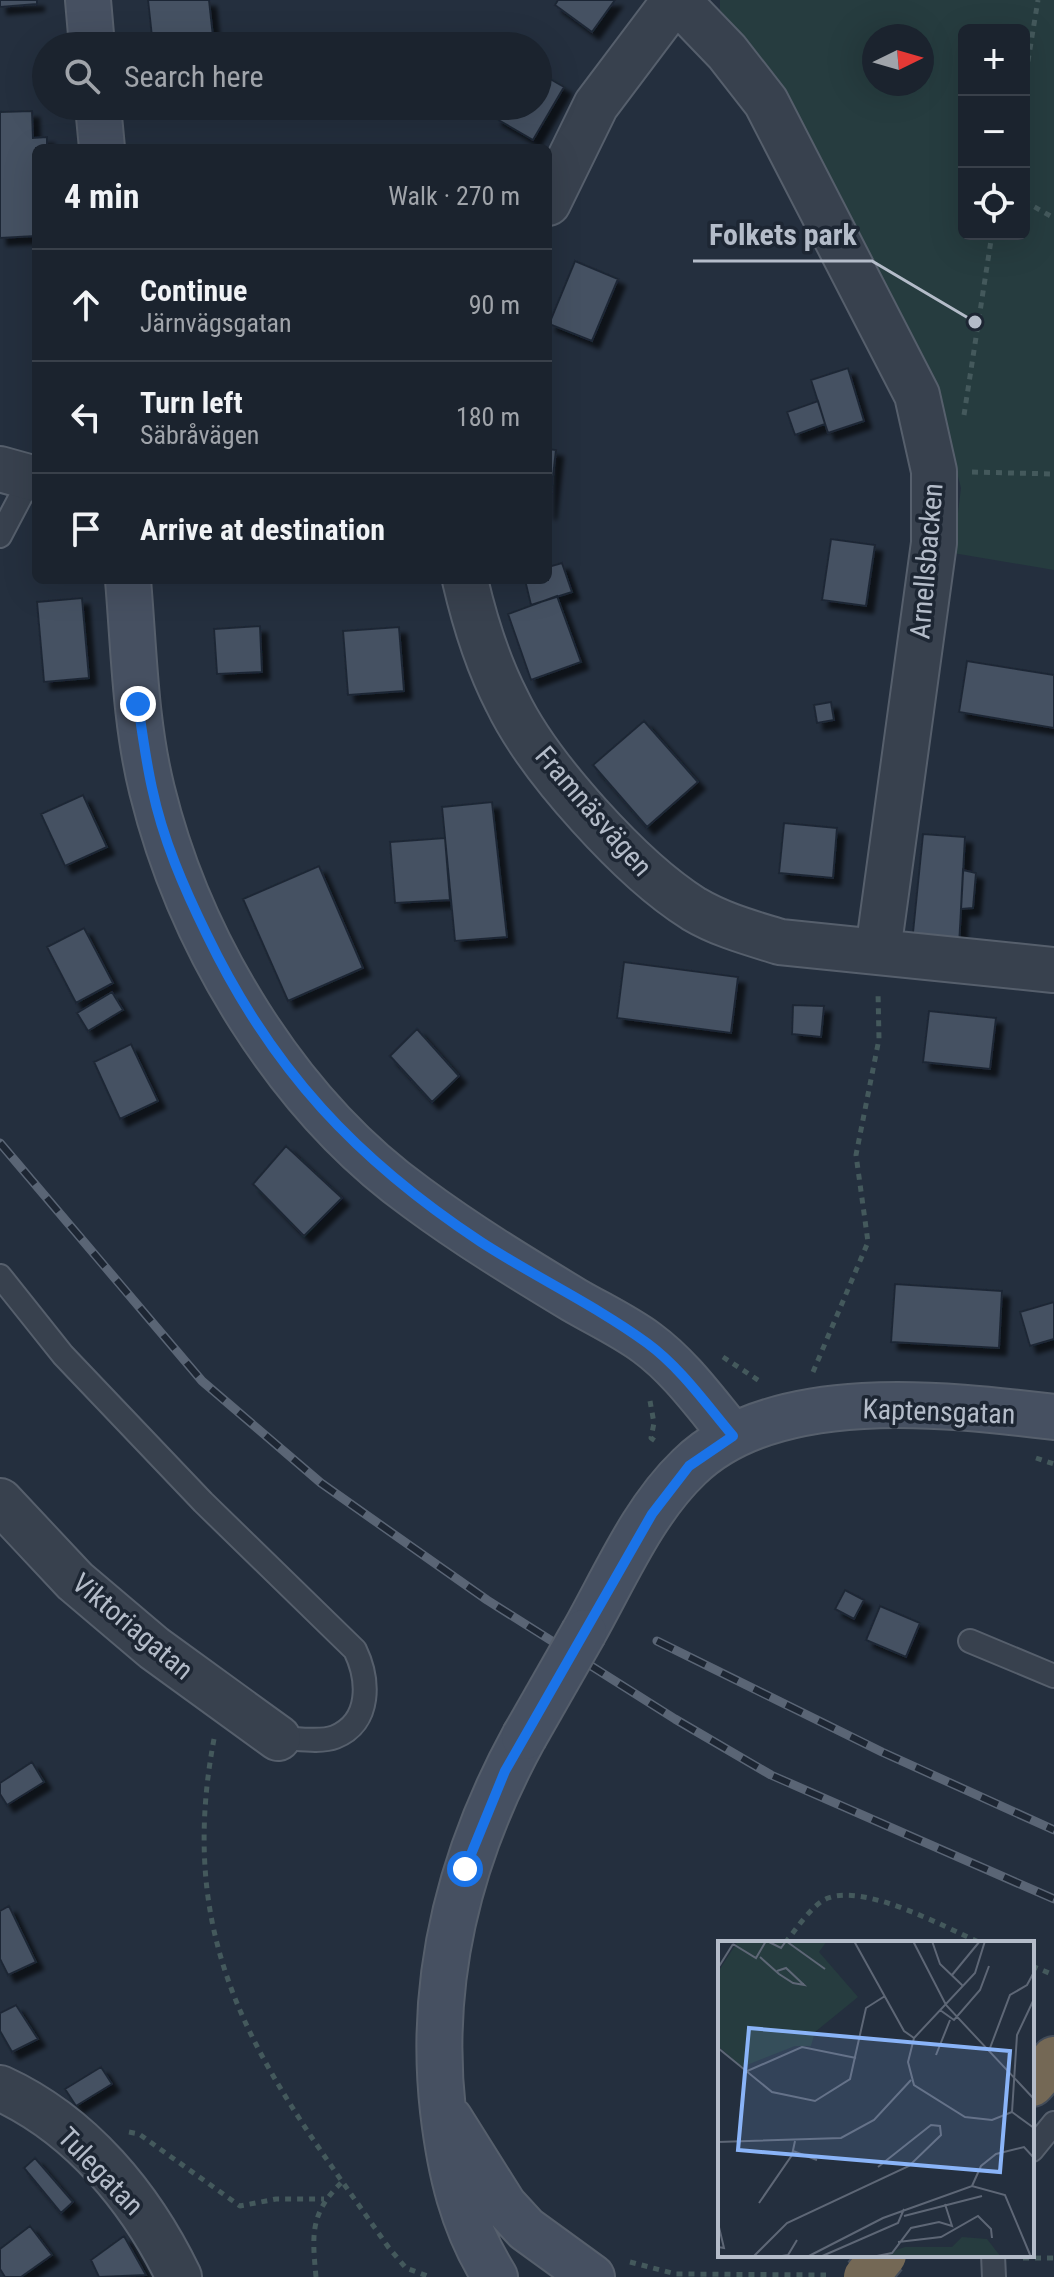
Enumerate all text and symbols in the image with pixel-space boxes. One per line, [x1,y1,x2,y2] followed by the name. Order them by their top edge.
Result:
[862,24,934,96] north arrow
[958,24,1030,240] map controls
[958,24,1030,96] button: +
[32,32,552,120] search box
[60,54,104,98] icon: search
[124,59,264,94] text: Search here
[958,96,1030,168] button: −
[958,168,1030,240] button: locate
[64,176,140,216] text: 4 min
[388,181,520,211] text: Walk · 270 m
[693,207,872,261] callout: Folkets park
[709,217,858,252] text: Folkets park
[140,273,247,308] text: Continue
[64,283,108,327] icon: ahead
[469,290,520,320] text: 90 m
[140,308,292,338] text: Järnvägsgatan
[140,385,243,420] text: Turn left
[64,395,108,439] icon: left
[456,402,520,432] text: 180 m
[140,420,259,450] text: Säbråvägen
[903,482,950,640] street label: Arnellsbacken
[64,507,108,551] icon: arrive
[140,512,385,547] text: Arrive at destination
[120,686,156,722] route end
[528,740,659,883] street label: Framnäsvägen
[862,1392,1016,1431] street label: Kaptensgatan
[66,1566,200,1686] street label: Viktoriagatan
[447,1851,483,1887] route start
[718,1941,1034,2257] inset map
[51,2121,150,2222] street label: Tulegatan

